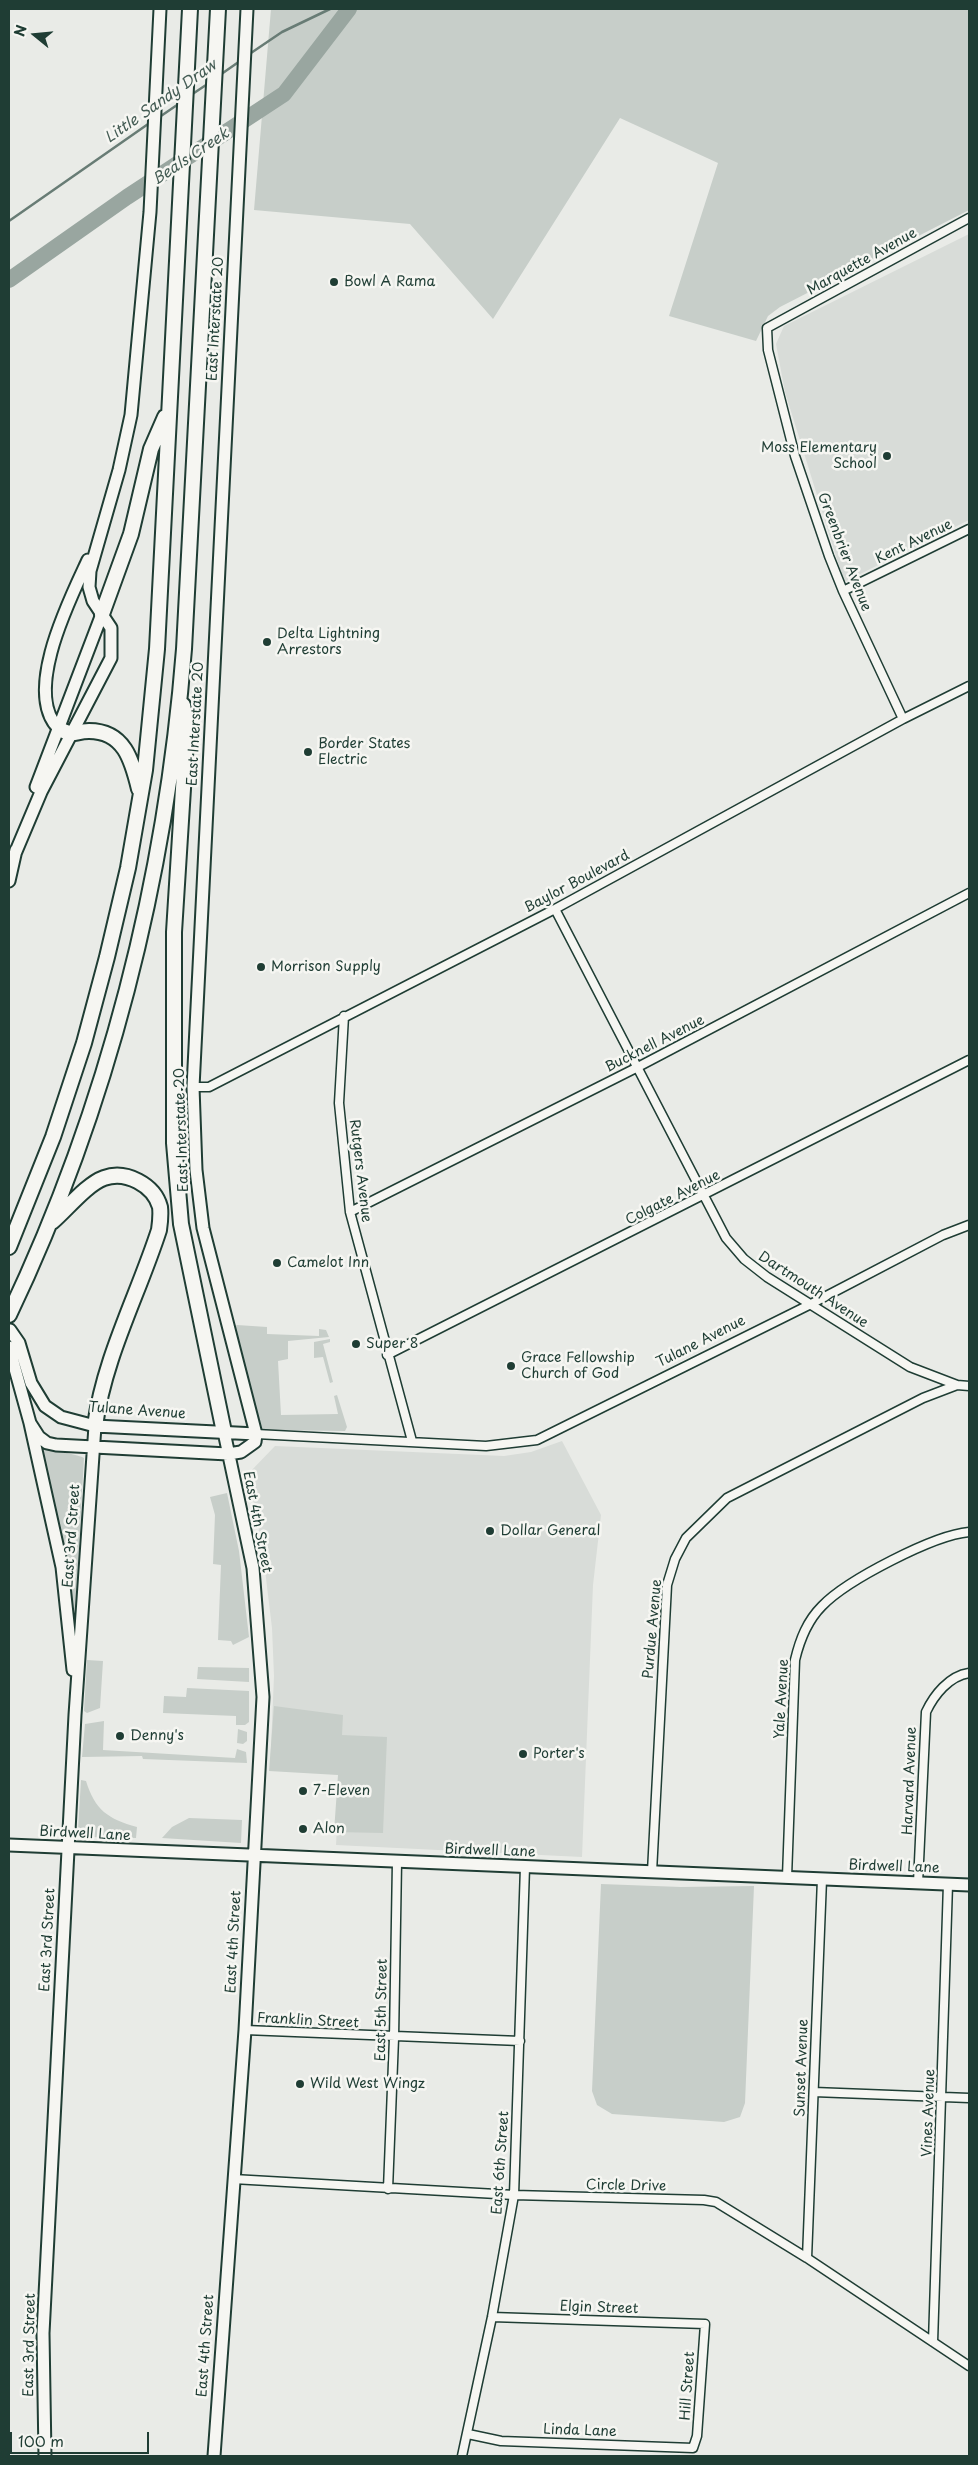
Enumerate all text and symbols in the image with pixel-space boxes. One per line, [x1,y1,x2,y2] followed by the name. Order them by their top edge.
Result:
[10,10,60,60] north arrow
[9,22,32,39] text: N
[102,57,220,147] water label: Little Sandy Draw
[149,125,233,189] water label: Beals Creek
[804,225,920,299] street label: Marquette Avenue
[204,256,228,382] street label: East Interstate 20
[344,274,435,290] place label: Bowl A Rama
[328,276,340,288] marker: Bowl A Rama
[761,440,877,472] place label: Moss Elementary School
[881,450,893,462] marker: Moss Elementary School
[814,490,874,614] street label: Greenbrier Avenue
[873,516,955,568] street label: Kent Avenue
[277,626,380,658] place label: Delta Lightning Arrestors
[261,636,273,648] marker: Delta Lightning Arrestors
[184,661,208,787] street label: East Interstate 20
[318,736,410,769] place label: Border States Electric
[302,746,314,758] marker: Border States Electric
[522,847,632,917] street label: Baylor Boulevard
[271,959,381,975] place label: Morrison Supply
[255,961,267,973] marker: Morrison Supply
[603,1012,707,1076] street label: Bucknell Avenue
[171,1068,193,1192] street label: East Interstate 20
[345,1119,375,1223] street label: Rutgers Avenue
[623,1167,723,1229] street label: Colgate Avenue
[755,1248,871,1332] street label: Dartmouth Avenue
[287,1255,369,1271] place label: Camelot Inn
[271,1257,283,1269] marker: Camelot Inn
[654,1312,748,1372] street label: Tulane Avenue
[366,1336,419,1352] place label: Super 8
[350,1338,362,1350] marker: Super 8
[521,1350,635,1382] place label: Grace Fellowship Church of God
[505,1360,517,1372] marker: Grace Fellowship Church of God
[88,1399,186,1423] street label: Tulane Avenue
[239,1470,275,1574] street label: East 4th Street
[60,1484,84,1588] street label: East 3rd Street
[500,1523,600,1539] place label: Dollar General
[484,1525,496,1537] marker: Dollar General
[640,1579,666,1679] street label: Purdue Avenue
[772,1659,792,1739] street label: Yale Avenue
[900,1727,920,1835] street label: Harvard Avenue
[130,1728,184,1744] place label: Denny's
[114,1730,126,1742] marker: Denny's
[533,1746,585,1762] place label: Porter's
[517,1748,529,1760] marker: Porter's
[313,1783,370,1799] place label: 7-Eleven
[297,1785,309,1797] marker: 7-Eleven
[313,1821,345,1837] place label: Alon
[39,1823,131,1845] street label: Birdwell Lane
[297,1823,309,1835] marker: Alon
[444,1841,536,1861] street label: Birdwell Lane
[848,1857,940,1877] street label: Birdwell Lane
[37,1888,59,1992] street label: East 3rd Street
[223,1890,245,1994] street label: East 4th Street
[373,1958,391,2062] street label: East 5th Street
[257,2010,359,2032] street label: Franklin Street
[792,2019,812,2117] street label: Sunset Avenue
[919,2069,939,2157] street label: Vines Avenue
[310,2076,425,2092] place label: Wild West Wingz
[294,2078,306,2090] marker: Wild West Wingz
[489,2111,513,2215] street label: East 6th Street
[586,2177,666,2195] street label: Circle Drive
[21,2293,39,2397] street label: East 3rd Street
[194,2294,218,2398] street label: East 4th Street
[559,2298,639,2318] street label: Elgin Street
[677,2351,699,2421] street label: Hill Street
[543,2421,617,2441] street label: Linda Lane
[12,2422,151,2454] scale bar
[18,2429,64,2452] text: 100 m

